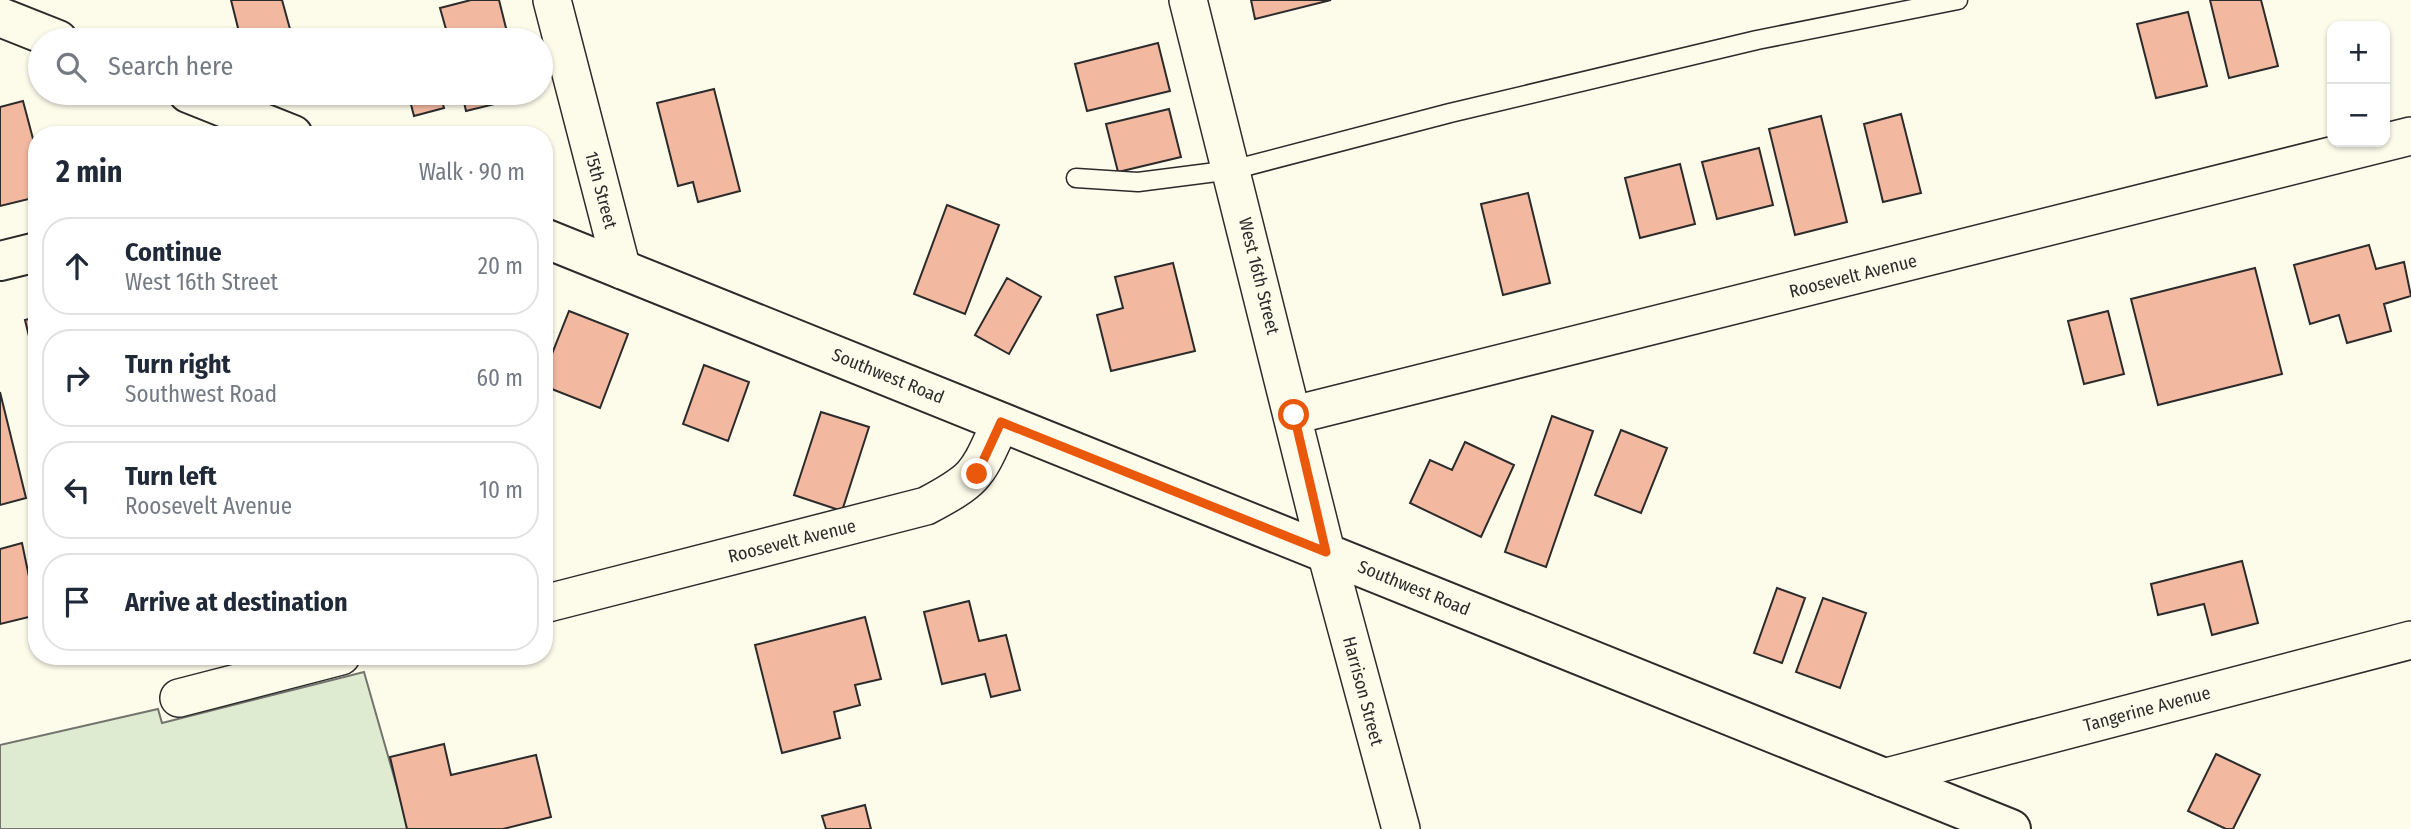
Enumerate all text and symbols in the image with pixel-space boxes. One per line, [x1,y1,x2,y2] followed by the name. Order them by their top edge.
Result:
[2327,21,2390,147] map controls
[2327,21,2390,84] button: +
[28,28,553,105] search box
[52,48,90,86] icon: search
[108,51,233,82] text: Search here
[2327,84,2390,147] button: −
[580,149,622,231] street label: 15th Street
[56,154,123,190] text: 2 min
[419,158,525,186] text: Walk · 90 m
[1234,215,1284,337] street label: West 16th Street
[125,237,222,268] text: Continue
[58,247,96,285] icon: ahead
[1787,249,1919,302] street label: Roosevelt Avenue
[478,252,523,280] text: 20 m
[125,268,278,296] text: West 16th Street
[829,344,947,408] street label: Southwest Road
[125,349,231,380] text: Turn right
[58,359,96,397] icon: right
[477,364,523,392] text: 60 m
[125,380,277,408] text: Southwest Road
[1278,399,1309,430] route start
[961,458,992,489] route end
[125,461,217,492] text: Turn left
[58,471,96,509] icon: left
[479,476,523,504] text: 10 m
[125,492,292,520] text: Roosevelt Avenue
[726,514,858,567] street label: Roosevelt Avenue
[1355,556,1473,620] street label: Southwest Road
[58,583,96,621] icon: arrive
[125,587,348,618] text: Arrive at destination
[1338,634,1388,748] street label: Harrison Street
[2081,681,2213,736] street label: Tangerine Avenue

